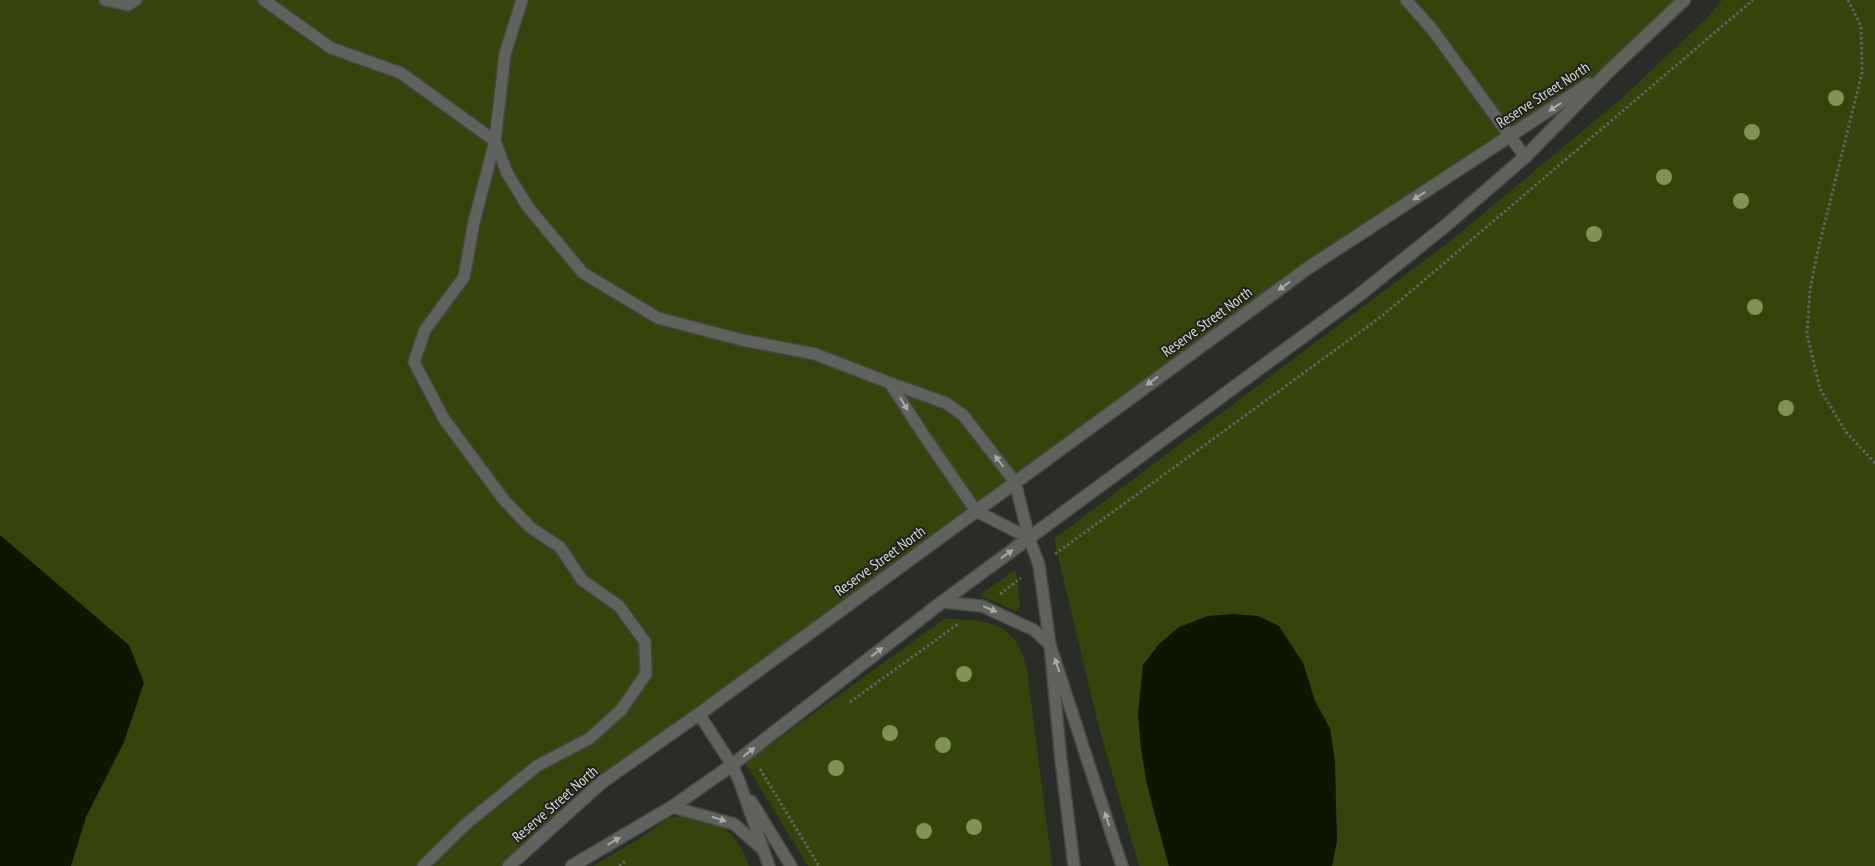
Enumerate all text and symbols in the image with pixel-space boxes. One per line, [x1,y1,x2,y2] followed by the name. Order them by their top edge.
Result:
[1493,57,1593,132] street label: Reserve Street North
[1548,102,1562,111] one-way arrow
[1412,191,1426,201] one-way arrow
[1277,281,1291,291] one-way arrow
[1158,282,1256,361] street label: Reserve Street North
[1146,376,1159,386] one-way arrow
[899,397,908,410] one-way arrow
[994,454,1004,468] one-way arrow
[831,521,929,600] street label: Reserve Street North
[1000,549,1014,559] one-way arrow
[983,606,997,614] one-way arrow
[870,647,884,657] one-way arrow
[1053,657,1061,672] one-way arrow
[742,746,755,757] one-way arrow
[508,761,601,846] street label: Reserve Street North
[1103,812,1110,827] one-way arrow
[712,816,727,824] one-way arrow
[607,837,620,846] one-way arrow

